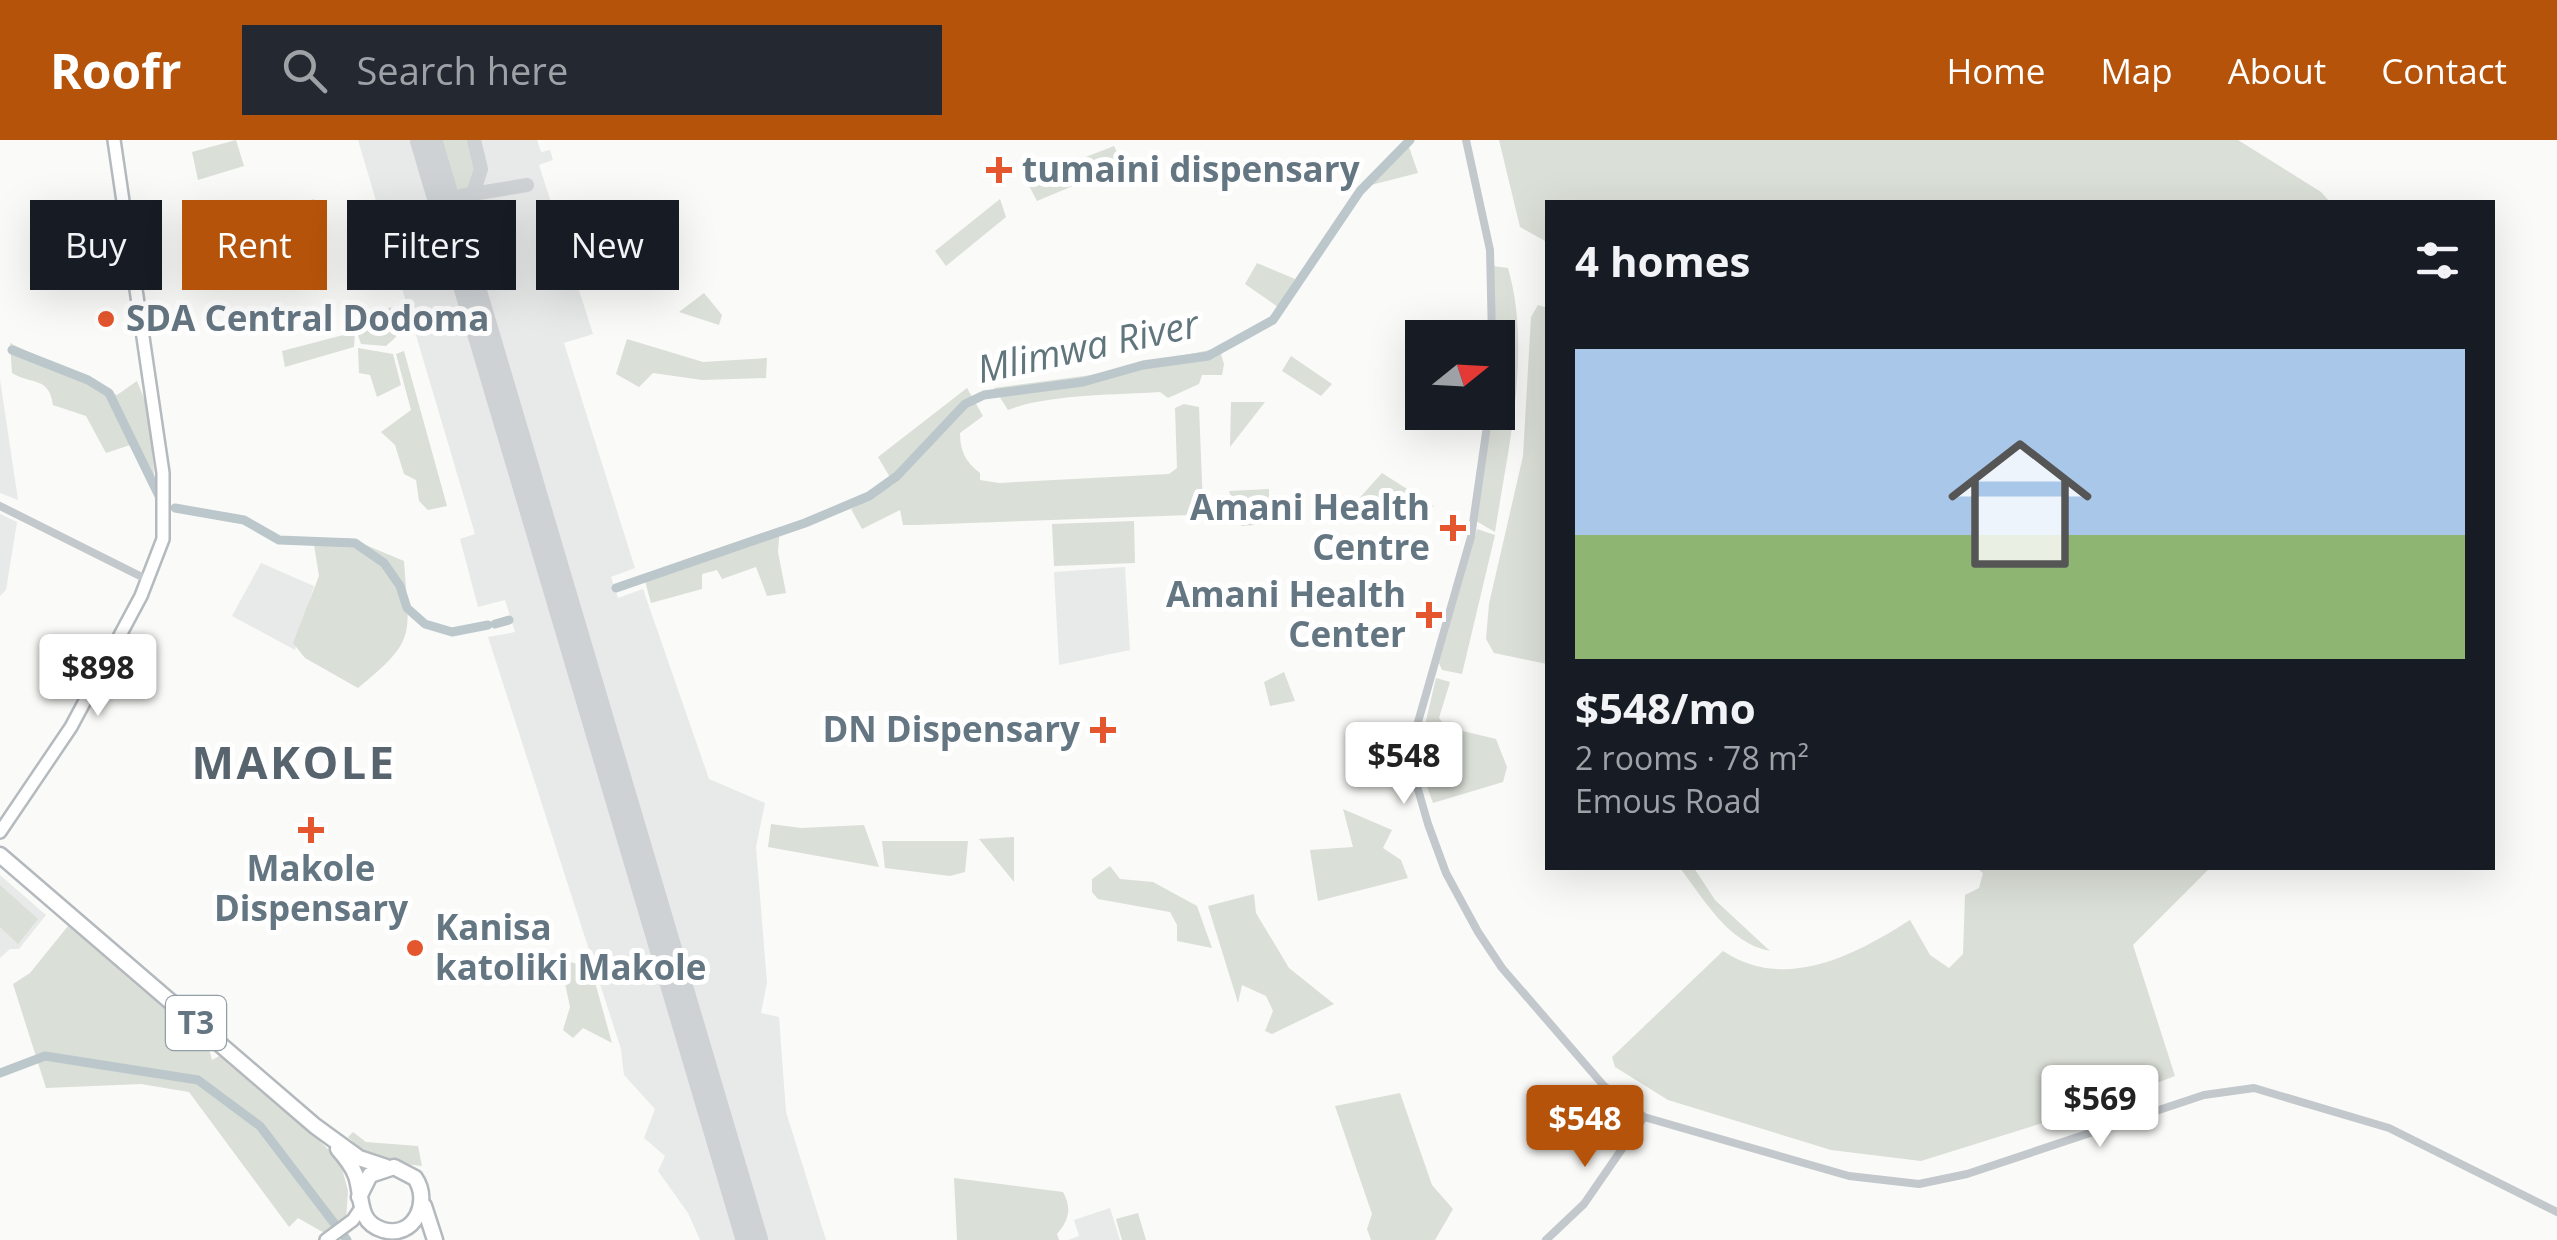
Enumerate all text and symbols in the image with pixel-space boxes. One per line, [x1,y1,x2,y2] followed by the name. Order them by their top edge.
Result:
[242,25,942,115] search box
[50,38,182,103] text: Roofr
[277,43,332,98] icon: search
[357,44,568,96] text: Search here
[1946,47,2045,94] text: Home
[2100,47,2173,94] text: Map
[2228,47,2326,94] text: About
[2381,47,2507,94] text: Contact
[1022,145,1360,192] place label: tumaini dispensary
[986,157,1012,183] marker: tumaini dispensary
[30,200,162,290] chip: Buy
[182,200,327,290] chip: Rent
[347,200,516,290] chip: Filters
[536,200,679,290] chip: New
[1575,232,1750,289] text: 4 homes
[2410,233,2465,288] icon: filters
[126,294,489,341] place label: SDA Central Dodoma
[972,296,1205,394] water label: Mlimwa River
[95,308,117,330] marker: SDA Central Dodoma
[1405,320,1515,430] north arrow
[1405,320,1515,430] map controls
[1930,414,2110,594] icon: home
[1190,483,1430,570] place label: Amani Health Centre
[1440,515,1466,541] marker: Amani Health Centre
[1166,570,1406,657] place label: Amani Health Center
[1416,602,1442,628] marker: Amani Health Center
[39,634,157,719] pin: $898
[61,645,135,688] text: $898
[1575,679,1756,736] text: $548/mo
[822,705,1080,752] place label: DN Dispensary
[1090,717,1116,743] marker: DN Dispensary
[1345,722,1463,807] pin: $548
[192,731,396,792] district label: MAKOLE
[1367,733,1441,776] text: $548
[1575,736,1809,779] text: 2 rooms · 78 m²
[1575,779,1761,822] text: Emous Road
[298,817,324,843] marker: Makole Dispensary
[214,844,408,931] place label: Makole Dispensary
[435,903,706,990] place label: Kanisa katoliki Makole
[404,937,426,959] marker: Kanisa katoliki Makole
[166,996,226,1050] road number: T3
[2041,1065,2159,1150] pin: $569
[2063,1076,2137,1119] text: $569
[1526,1085,1644,1170] pin: $548
[1548,1096,1622,1139] text: $548

